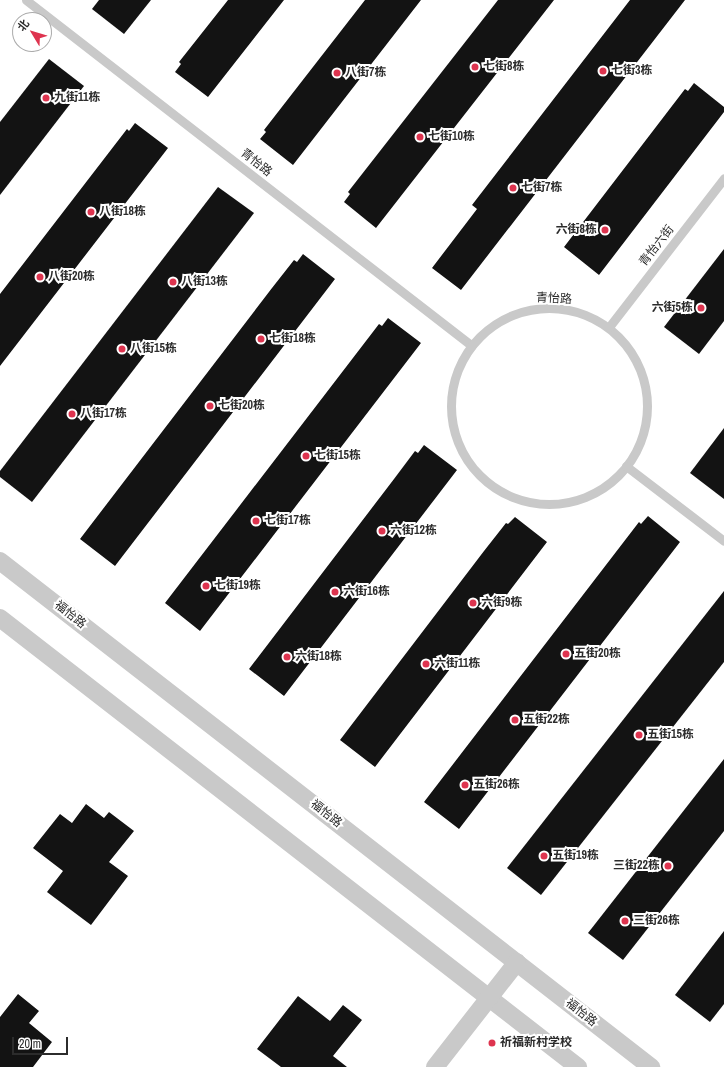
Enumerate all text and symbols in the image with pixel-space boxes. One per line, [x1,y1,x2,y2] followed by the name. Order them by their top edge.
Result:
[12,12,52,52] north arrow
[14,17,32,34] text: 北
[483,60,524,74] place label: 七街8栋
[470,62,480,72] marker: 七街8栋
[611,64,652,78] place label: 七街3栋
[345,66,386,80] place label: 八街7栋
[598,66,608,76] marker: 七街3栋
[332,68,342,78] marker: 八街7栋
[54,91,100,105] place label: 九街11栋
[41,93,51,103] marker: 九街11栋
[428,130,475,144] place label: 七街10栋
[415,132,425,142] marker: 七街10栋
[237,146,275,180] street label: 青怡路
[521,181,562,195] place label: 七街7栋
[508,183,518,193] marker: 七街7栋
[99,205,146,219] place label: 八街18栋
[86,207,96,217] marker: 八街18栋
[556,223,597,237] place label: 六街8栋
[637,223,677,269] street label: 青怡六街
[600,225,610,235] marker: 六街8栋
[48,270,95,284] place label: 八街20栋
[35,272,45,282] marker: 八街20栋
[181,275,228,289] place label: 八街13栋
[168,277,178,287] marker: 八街13栋
[536,291,572,307] street label: 青怡路
[652,301,693,315] place label: 六街5栋
[696,303,706,313] marker: 六街5栋
[269,332,316,346] place label: 七街18栋
[256,334,266,344] marker: 七街18栋
[130,342,177,356] place label: 八街15栋
[117,344,127,354] marker: 八街15栋
[218,399,265,413] place label: 七街20栋
[205,401,215,411] marker: 七街20栋
[80,407,127,421] place label: 八街17栋
[67,409,77,419] marker: 八街17栋
[314,449,361,463] place label: 七街15栋
[301,451,311,461] marker: 七街15栋
[264,514,311,528] place label: 七街17栋
[251,516,261,526] marker: 七街17栋
[390,524,437,538] place label: 六街12栋
[377,526,387,536] marker: 六街12栋
[214,579,261,593] place label: 七街19栋
[201,581,211,591] marker: 七街19栋
[343,585,390,599] place label: 六街16栋
[330,587,340,597] marker: 六街16栋
[481,596,522,610] place label: 六街9栋
[51,598,89,632] street label: 福怡路
[468,598,478,608] marker: 六街9栋
[574,647,621,661] place label: 五街20栋
[561,649,571,659] marker: 五街20栋
[295,650,342,664] place label: 六街18栋
[282,652,292,662] marker: 六街18栋
[434,657,480,671] place label: 六街11栋
[421,659,431,669] marker: 六街11栋
[523,713,570,727] place label: 五街22栋
[510,715,520,725] marker: 五街22栋
[647,728,694,742] place label: 五街15栋
[634,730,644,740] marker: 五街15栋
[473,778,520,792] place label: 五街26栋
[460,780,470,790] marker: 五街26栋
[307,797,345,831] street label: 福怡路
[552,849,599,863] place label: 五街19栋
[539,851,549,861] marker: 五街19栋
[613,859,660,873] place label: 三街22栋
[663,861,673,871] marker: 三街22栋
[633,914,680,928] place label: 三街26栋
[620,916,630,926] marker: 三街26栋
[562,996,600,1030] street label: 福怡路
[14,1029,70,1055] scale bar
[19,1036,41,1052] text: 20 m
[500,1036,572,1050] place label: 祈福新村学校
[487,1038,497,1048] marker: 祈福新村学校

